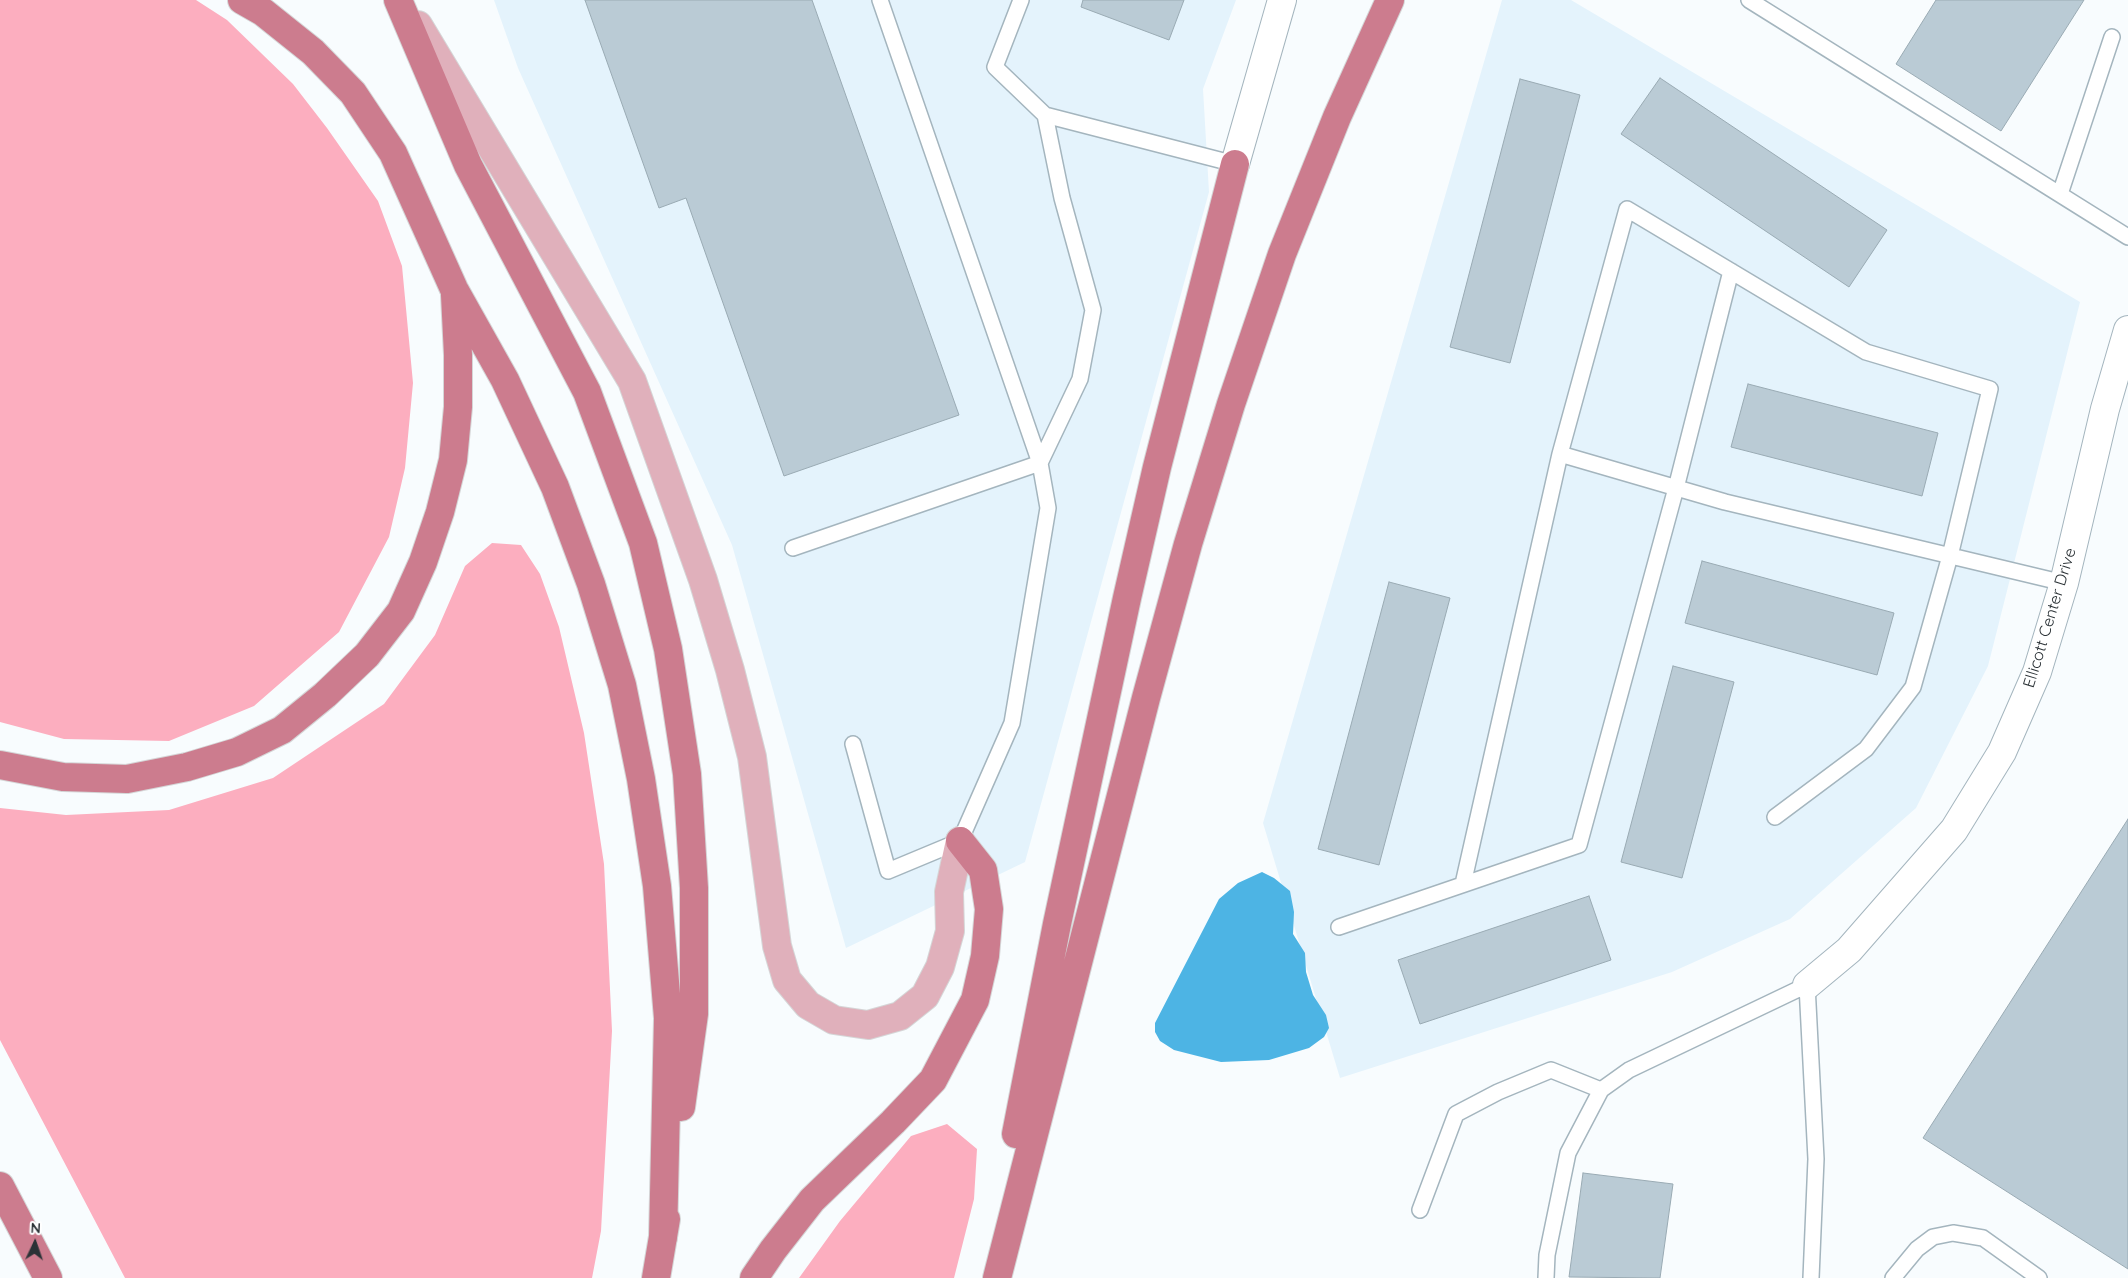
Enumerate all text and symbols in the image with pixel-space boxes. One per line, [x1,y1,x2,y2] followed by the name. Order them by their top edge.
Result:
[2020,546,2080,690] street label: Ellicott Center Drive
[10,1218,60,1268] north arrow
[30,1219,41,1237] text: N

